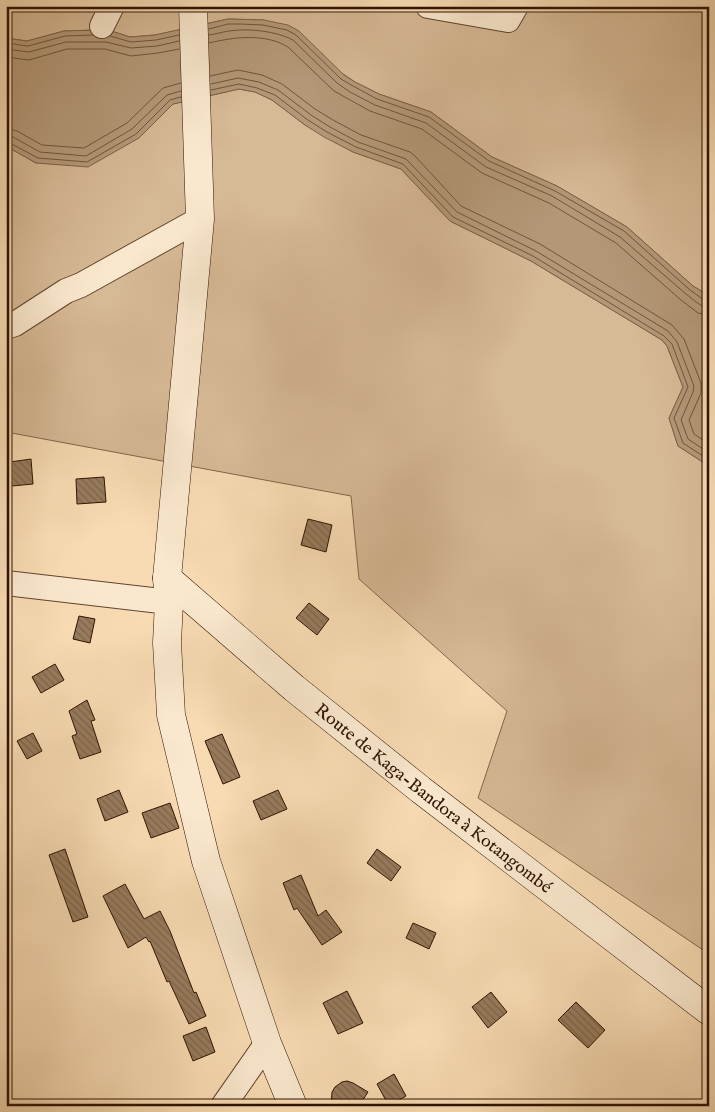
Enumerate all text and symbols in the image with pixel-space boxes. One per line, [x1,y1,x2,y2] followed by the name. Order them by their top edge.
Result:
[309,699,556,899] street label: Route de Kaga-Bandora à Kotangombé

